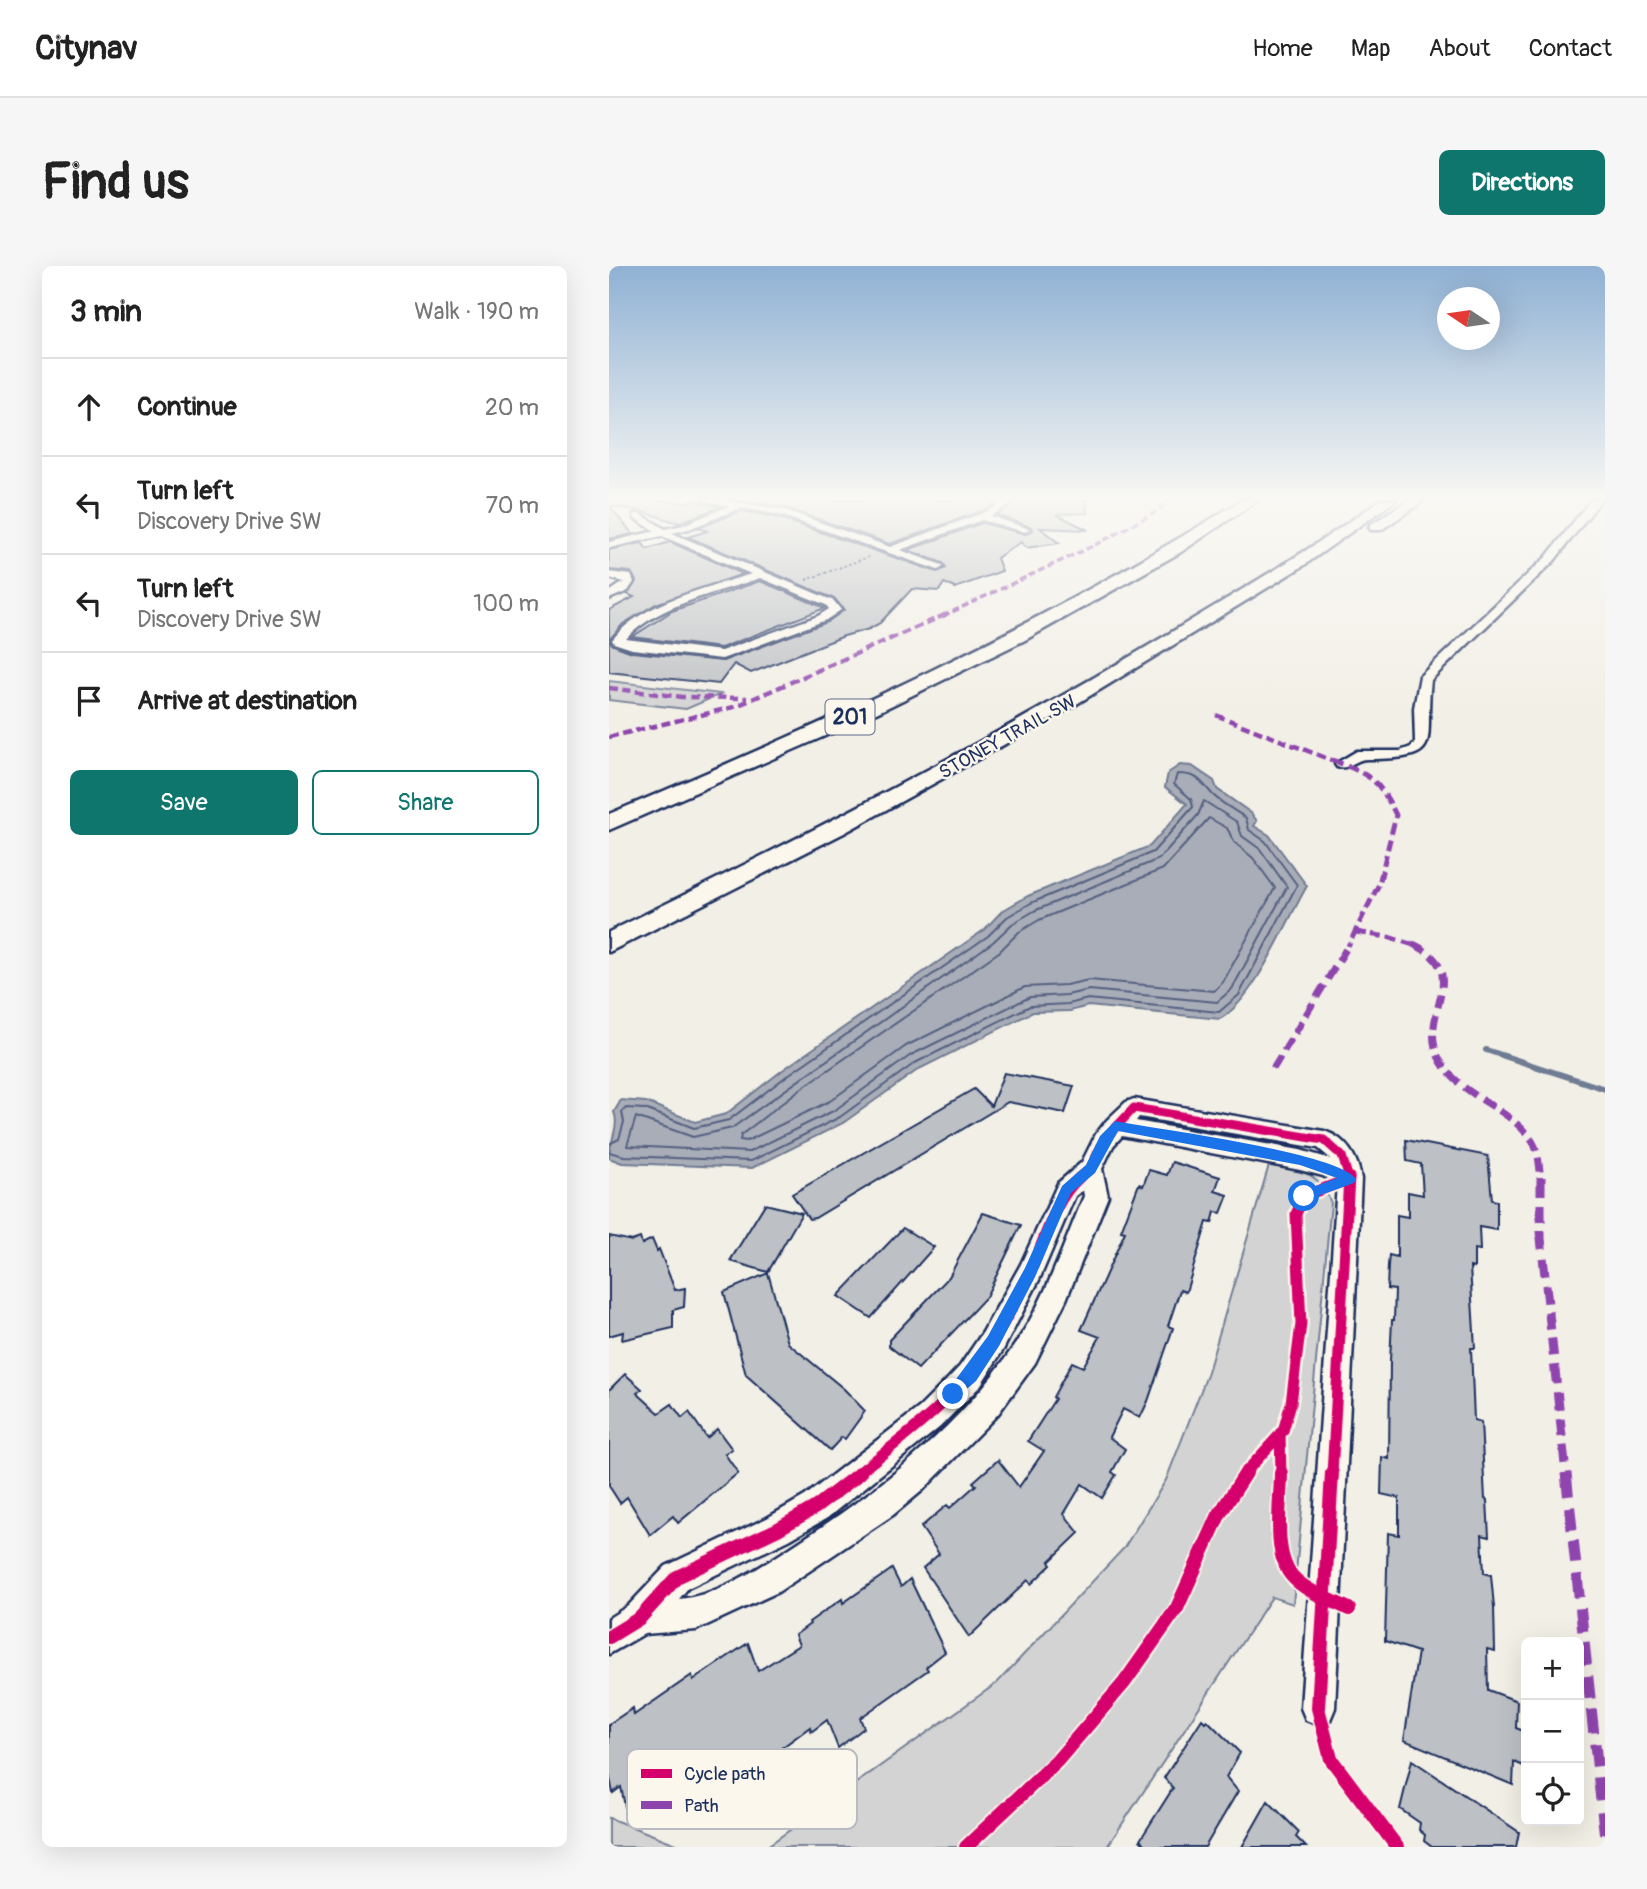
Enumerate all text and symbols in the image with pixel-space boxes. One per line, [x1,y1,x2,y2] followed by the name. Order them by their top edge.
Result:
[35,28,138,69] text: Citynav
[1252,34,1313,63] text: Home
[1351,34,1391,63] text: Map
[1429,34,1491,63] text: About
[1529,34,1612,63] text: Contact
[1439,150,1605,215] button: Directions
[42,152,189,213] text: Find us
[1437,287,1500,350] north arrow
[70,293,142,330] text: 3 min
[414,297,539,326] text: Walk · 190 m
[70,388,108,426] icon: ahead
[137,391,237,423] text: Continue
[485,393,539,422] text: 20 m
[137,475,233,507] text: Turn left
[70,486,108,524] icon: left
[486,491,539,520] text: 70 m
[137,507,322,536] text: Discovery Drive SW
[137,573,233,605] text: Turn left
[70,584,108,622] icon: left
[473,589,539,618] text: 100 m
[137,605,322,634] text: Discovery Drive SW
[70,682,108,720] icon: arrive
[137,685,357,717] text: Arrive at destination
[935,689,1080,784] street label: STONEY TRAIL SW
[825,700,875,734] road number: 201
[70,770,298,835] button: Save
[312,770,539,835] button: Share
[1288,1180,1319,1211] route start
[937,1378,968,1409] route end
[1521,1637,1584,1826] map controls
[1521,1637,1584,1700] button: +
[1521,1700,1584,1763] button: −
[627,1749,857,1829] legend
[684,1762,765,1786] text: Cycle path
[1521,1763,1584,1826] button: locate
[684,1794,719,1818] text: Path

